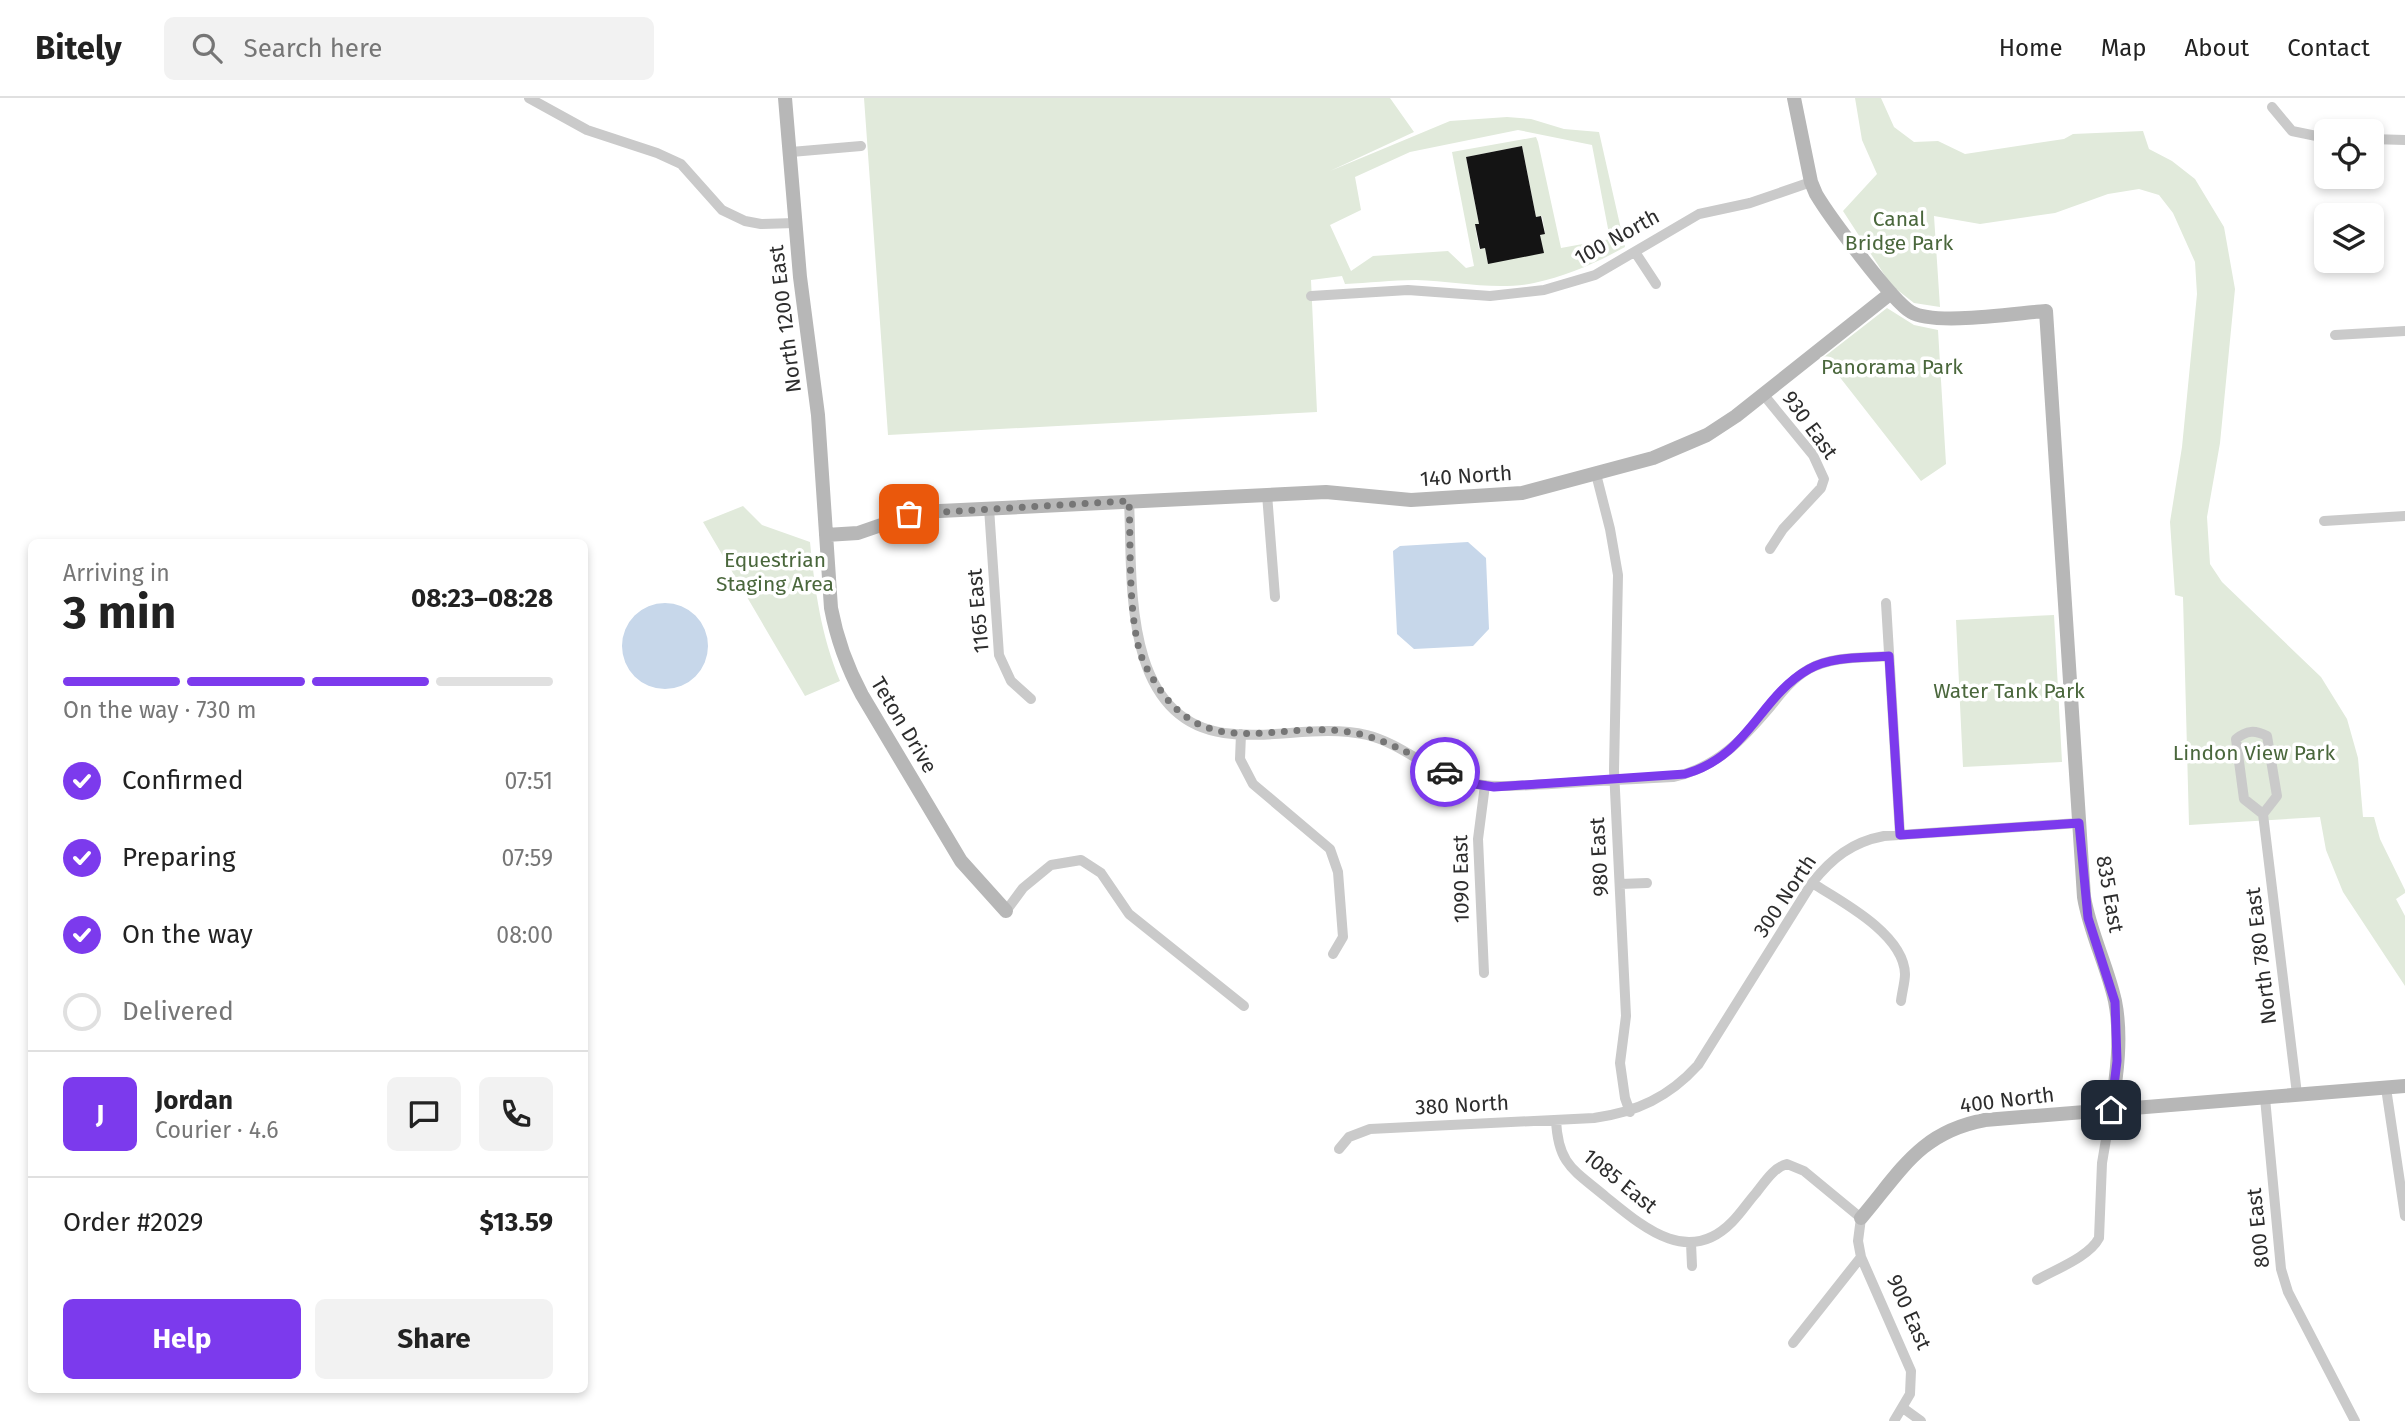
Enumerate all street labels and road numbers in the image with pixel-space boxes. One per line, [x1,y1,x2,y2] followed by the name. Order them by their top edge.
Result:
[1570,203,1664,271] street label: 100 North
[763,243,807,394] street label: North 1200 East
[1777,386,1844,465] street label: 930 East
[1419,460,1513,492] street label: 140 North
[961,567,995,654] street label: 1165 East
[865,672,943,778] street label: Teton Drive
[1584,816,1614,897] street label: 980 East
[1447,834,1475,923] street label: 1090 East
[1748,850,1822,942] street label: 300 North
[2090,853,2130,935] street label: 835 East
[2240,886,2282,1026] street label: North 780 East
[1958,1081,2056,1119] street label: 400 North
[1414,1090,1510,1120] street label: 380 North
[1578,1143,1663,1219] street label: 1085 East
[2241,1186,2275,1269] street label: 800 East
[1881,1270,1937,1354] street label: 900 East

